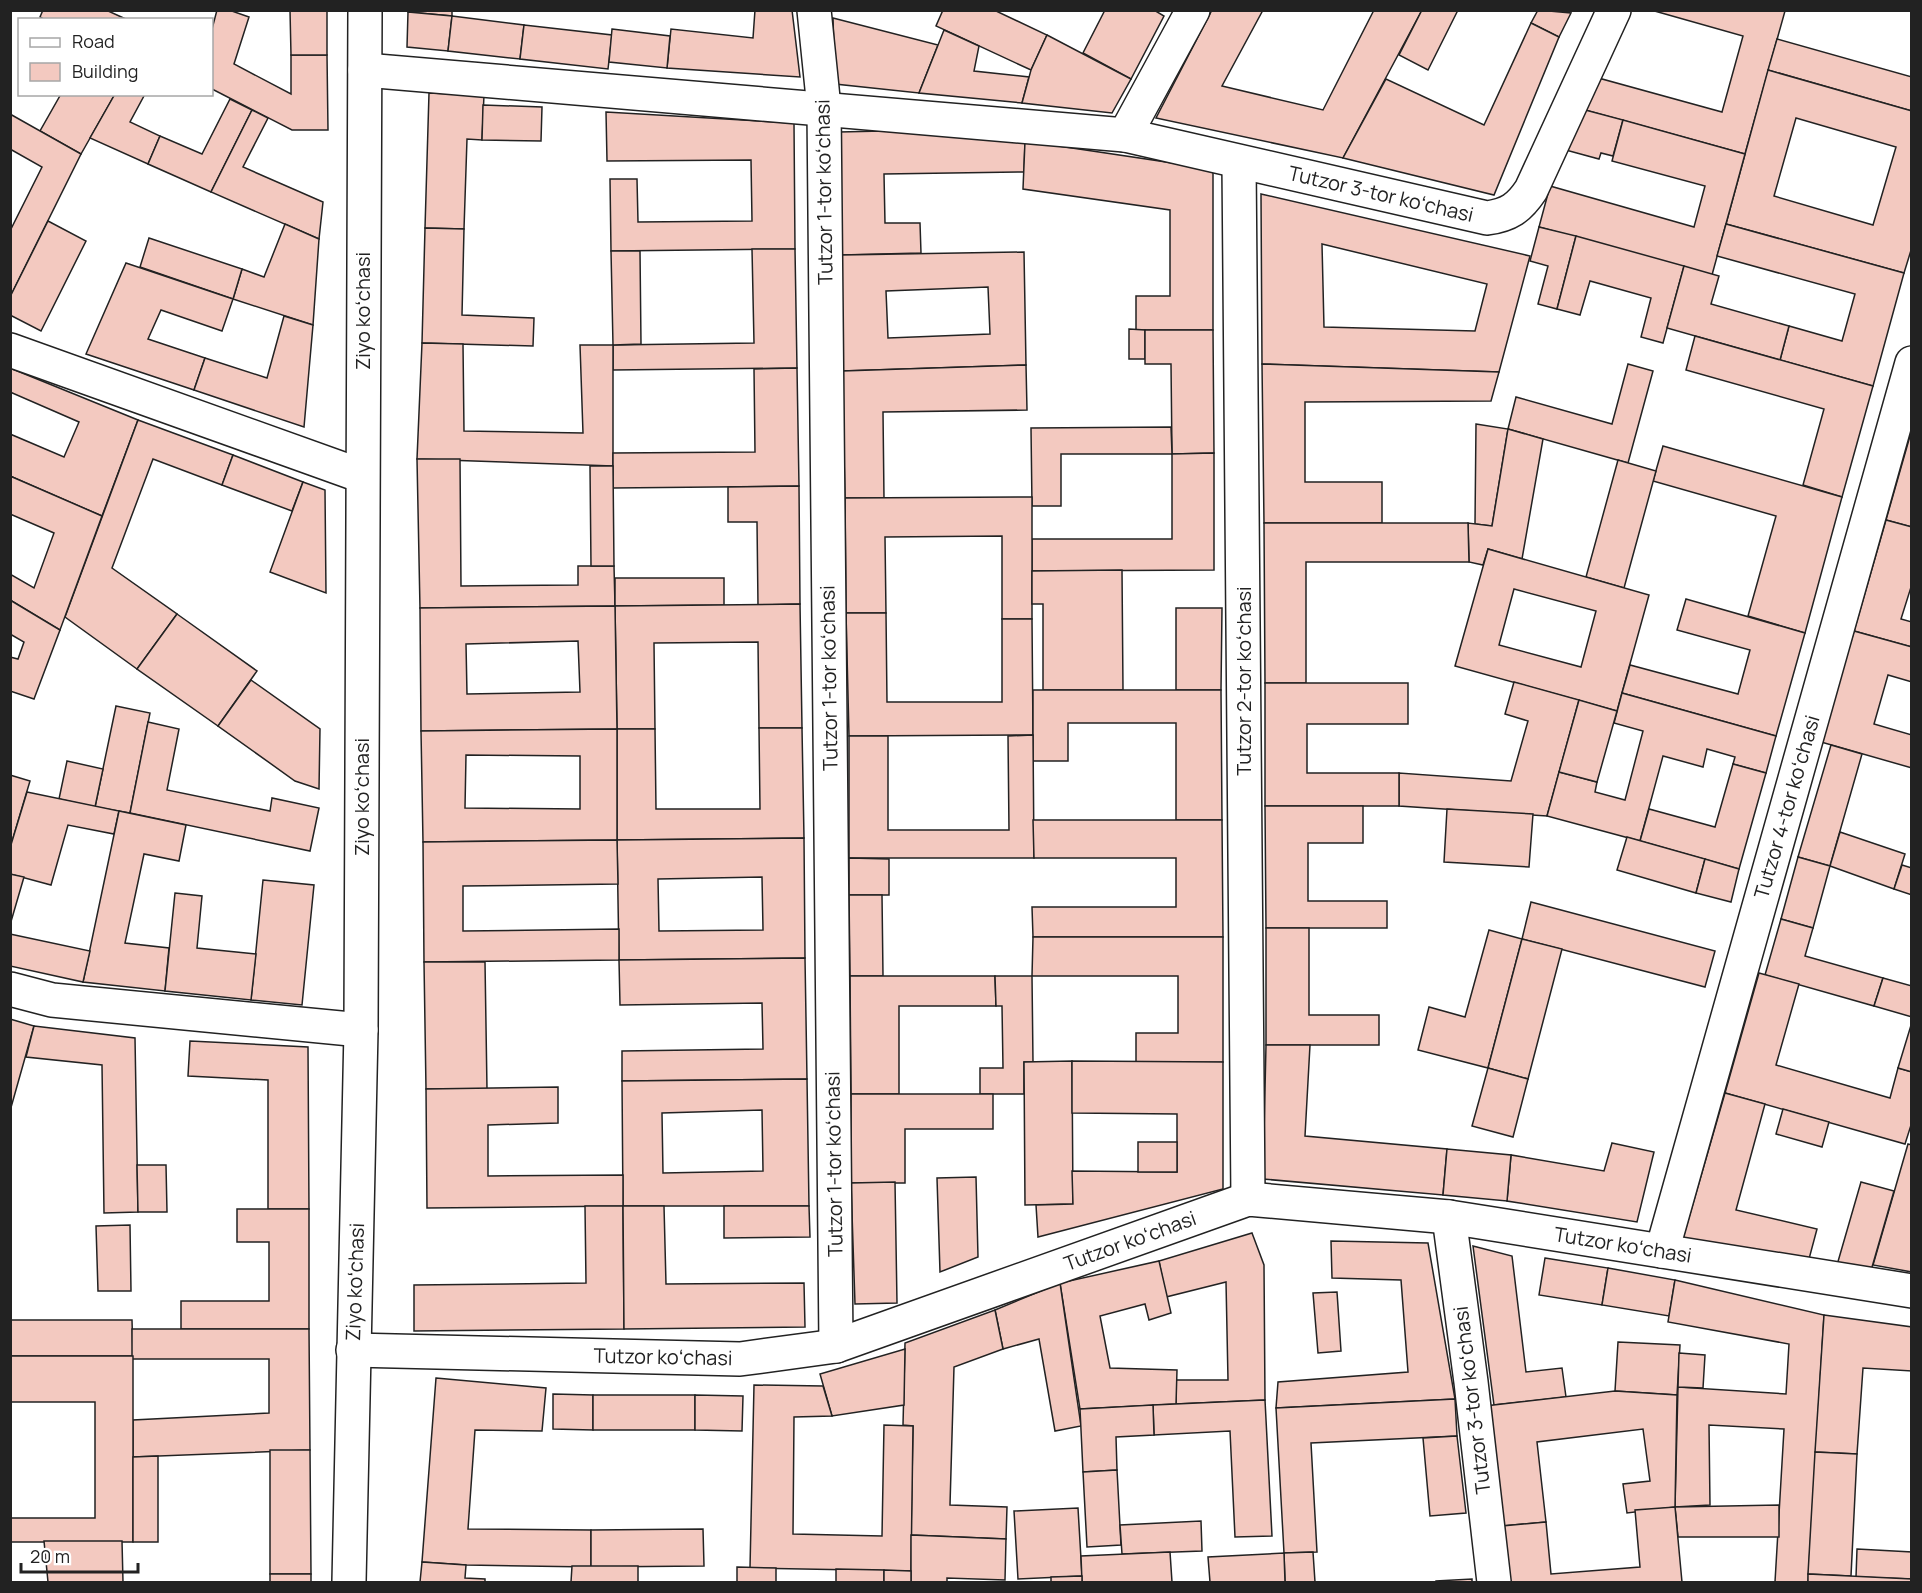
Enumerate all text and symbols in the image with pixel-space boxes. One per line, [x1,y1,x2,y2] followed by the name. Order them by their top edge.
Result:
[18,18,213,96] legend
[72,29,115,53] text: Road
[72,59,138,83] text: Building
[808,99,839,285] street label: Tutzor 1-tor koʻchasi
[1286,159,1476,228] street label: Tutzor 3-tor koʻchasi
[349,252,376,370] street label: Ziyo koʻchasi
[813,585,844,771] street label: Tutzor 1-tor koʻchasi
[1230,586,1257,776] street label: Tutzor 2-tor koʻchasi
[1747,712,1826,902] street label: Tutzor 4-tor koʻchasi
[348,738,375,856] street label: Ziyo koʻchasi
[818,1071,849,1257] street label: Tutzor 1-tor koʻchasi
[1060,1204,1200,1277] street label: Tutzor koʻchasi
[1552,1220,1694,1269] street label: Tutzor koʻchasi
[339,1222,370,1341] street label: Ziyo koʻchasi
[1447,1305,1496,1495] street label: Tutzor 3-tor koʻchasi
[593,1342,733,1371] street label: Tutzor koʻchasi
[21,1536,138,1574] scale bar
[30,1544,70,1568] text: 20 m

